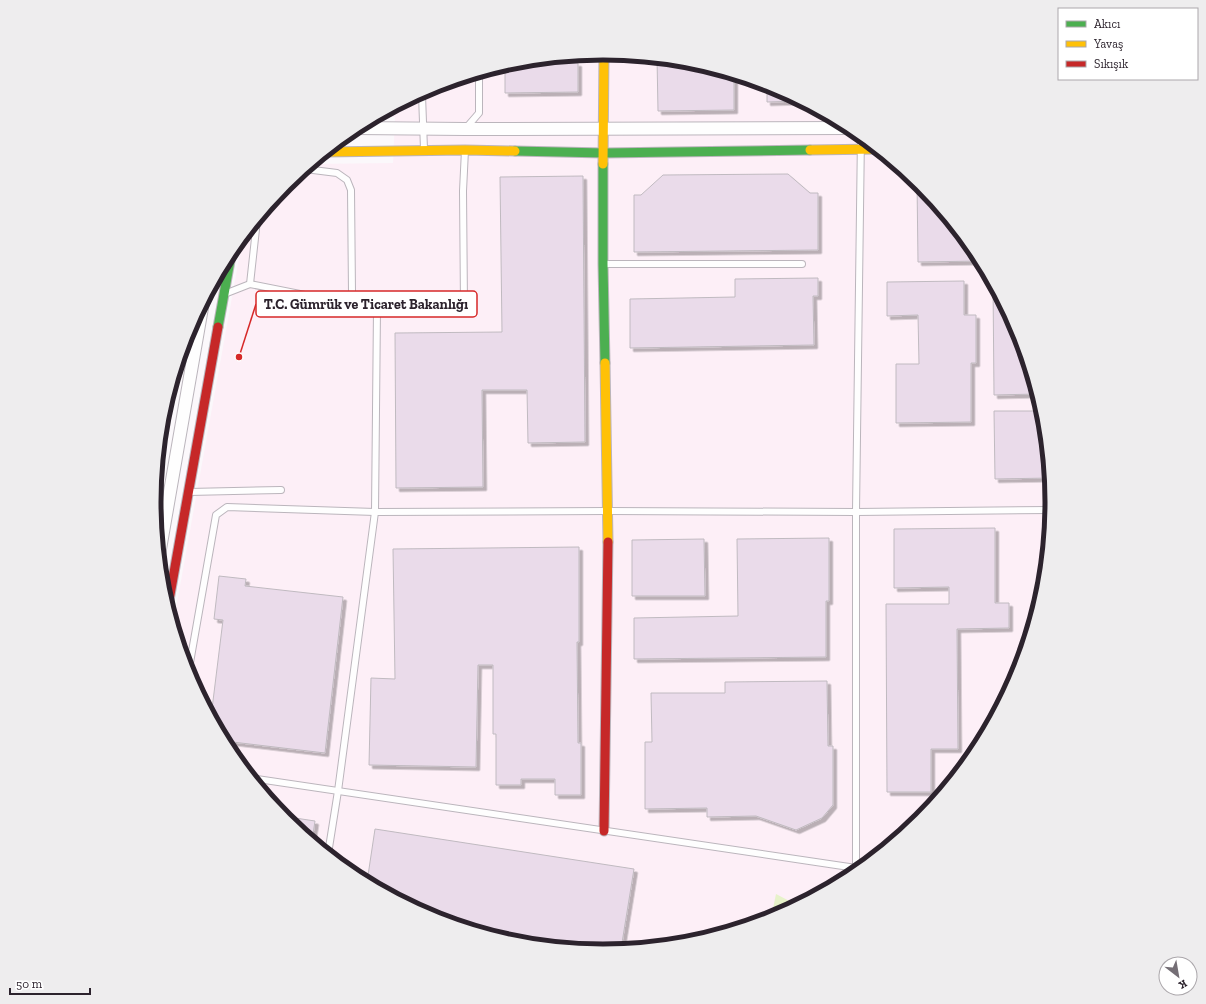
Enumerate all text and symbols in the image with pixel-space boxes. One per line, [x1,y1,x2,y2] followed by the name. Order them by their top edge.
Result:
[1058,8,1198,80] legend
[1094,17,1121,31] text: Akıcı
[1093,37,1123,51] text: Yavaş
[1094,57,1129,71] text: Sıkışık
[256,291,477,317] callout: T.C. Gümrük ve Ticaret Bakanlığı
[264,296,468,313] text: T.C. Gümrük ve Ticaret Bakanlığı
[1158,956,1198,996] north arrow
[10,970,90,996] scale bar
[16,977,43,991] text: 50 m
[1176,977,1189,992] text: K

